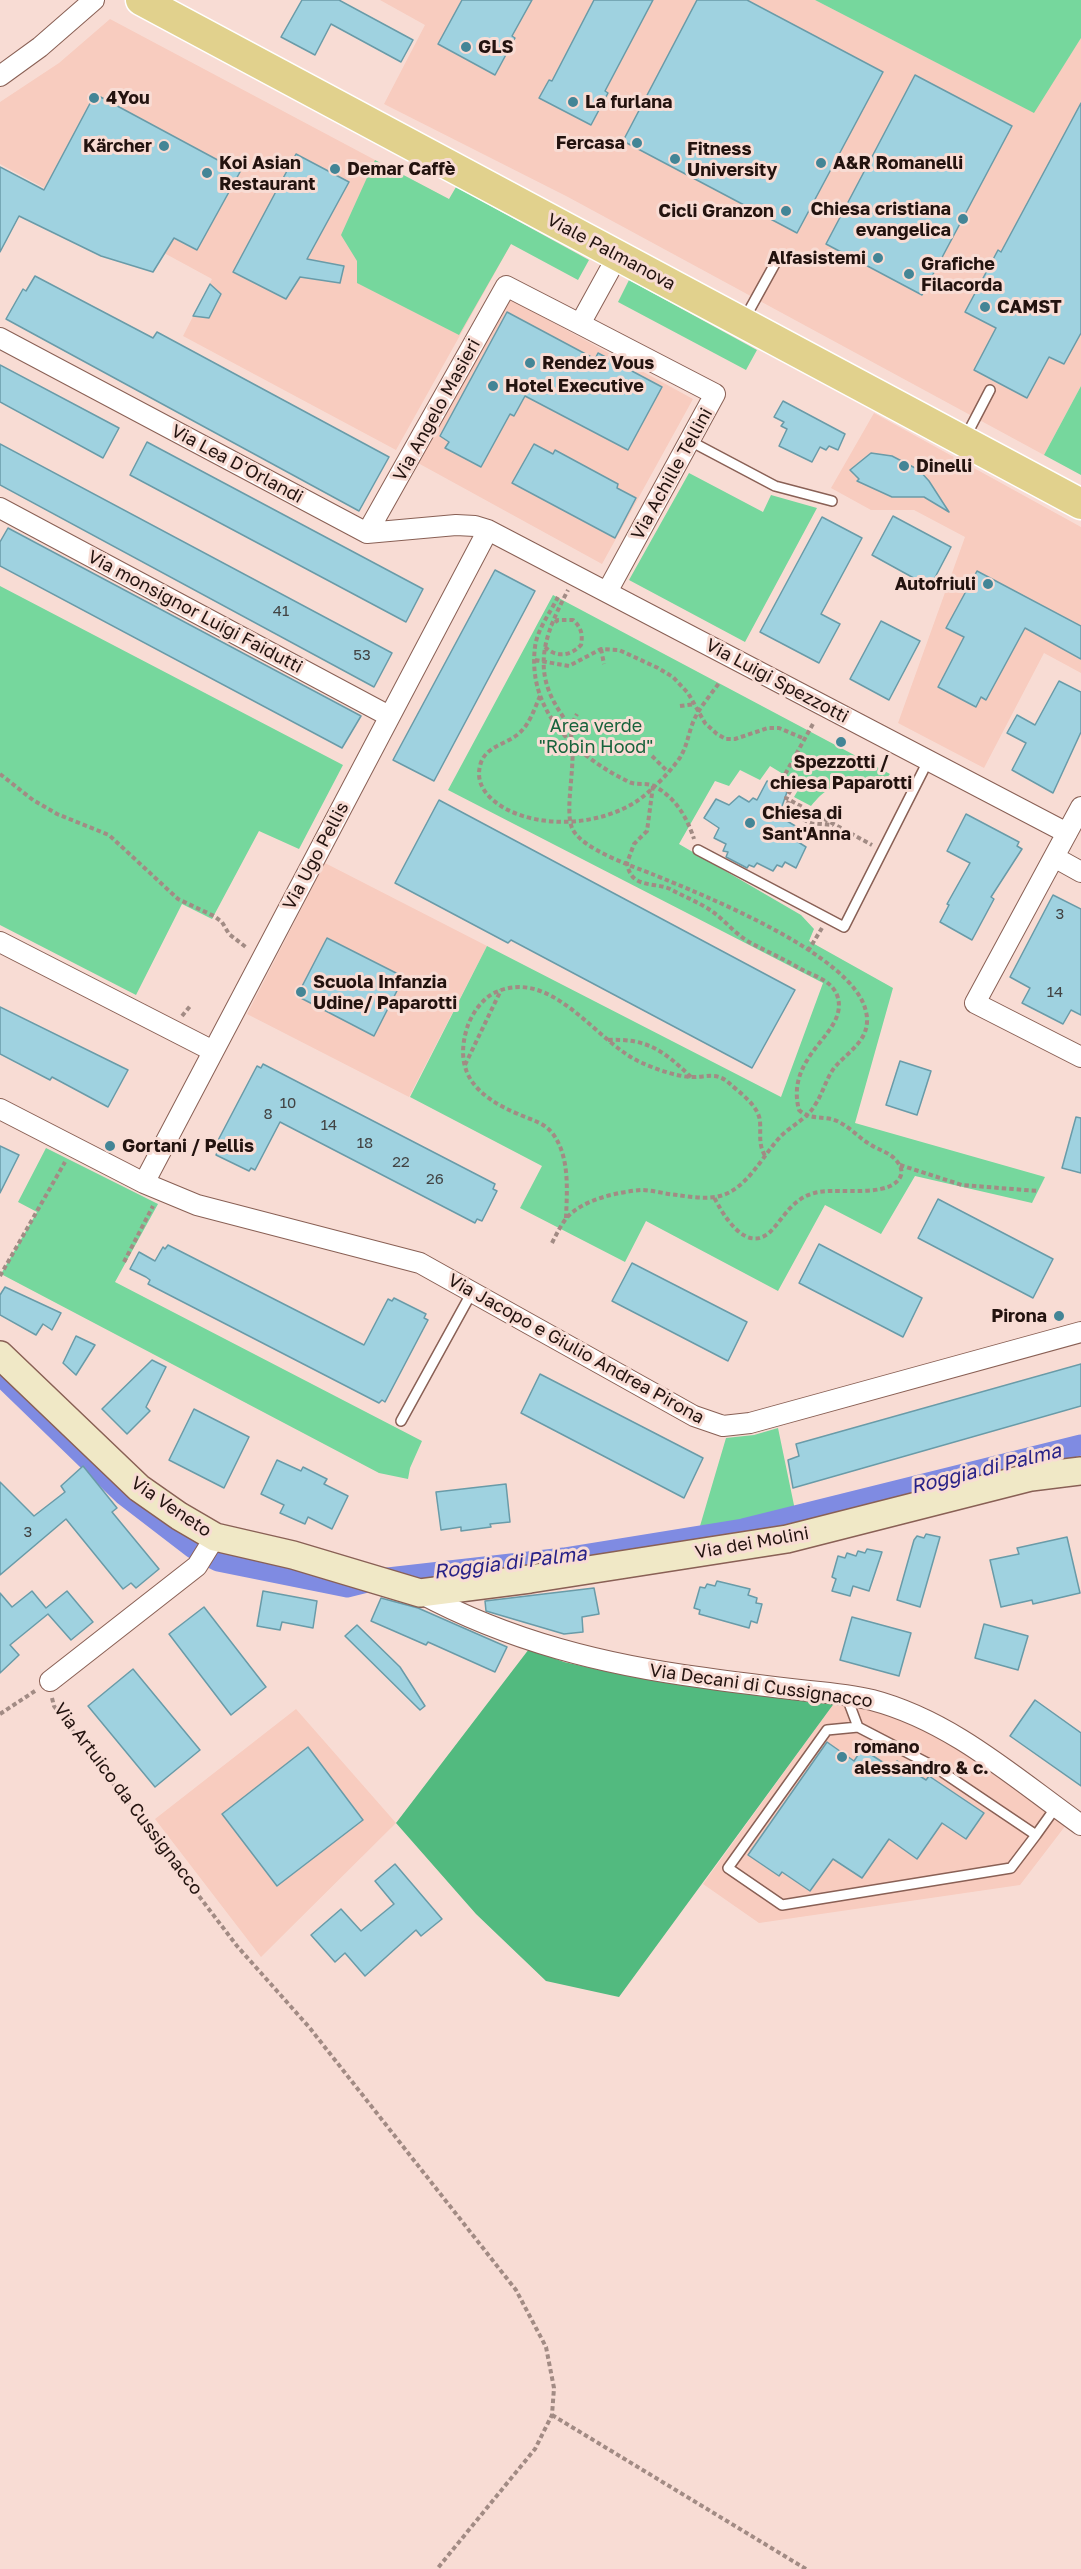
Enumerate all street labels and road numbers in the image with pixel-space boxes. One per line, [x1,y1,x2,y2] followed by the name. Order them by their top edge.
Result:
[543,209,679,295] street label: Viale Palmanova
[389,335,485,485] street label: Via Angelo Masieri
[627,404,717,544] street label: Via Achille Tellini
[167,420,307,508] street label: Via Lea D'Orlandi
[84,546,306,678] street label: Via monsignor Luigi Faidutti
[702,634,852,728] street label: Via Luigi Spezzotti
[279,798,353,914] street label: Via Ugo Pellis
[444,1269,708,1429] street label: Via Jacopo e Giulio Andrea Pirona
[127,1472,215,1542] street label: Via Veneto
[693,1522,811,1564] street label: Via dei Molini
[648,1660,874,1712] street label: Via Decani di Cussignacco
[49,1699,207,1899] street label: Via Artuico da Cussignacco

